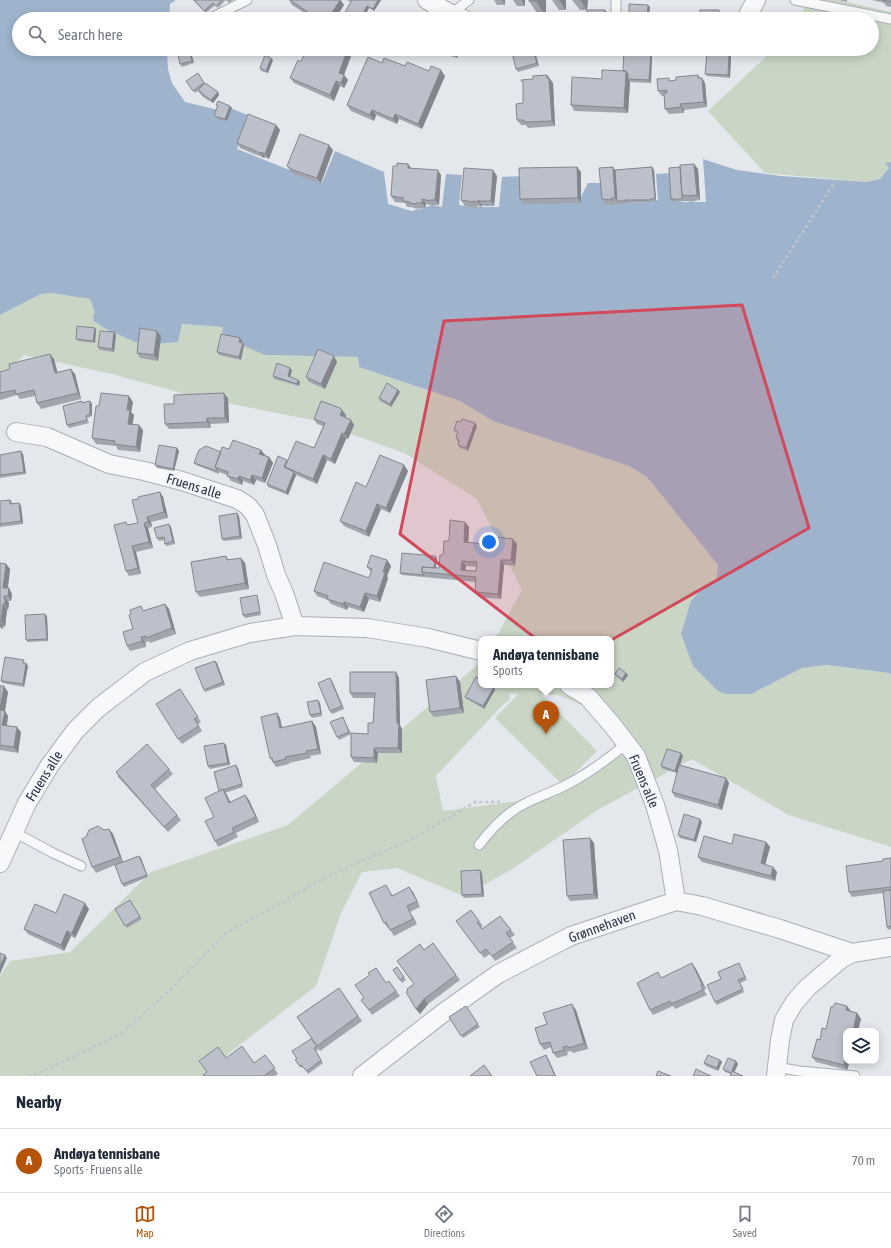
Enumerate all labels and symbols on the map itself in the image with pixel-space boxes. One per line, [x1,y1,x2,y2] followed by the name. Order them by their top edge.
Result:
[165,470,223,502] street label: Fruens alle
[479,532,499,552] your location
[533,701,559,734] pin: A
[22,748,66,804] street label: Fruens alle
[626,752,662,810] street label: Fruens alle
[566,906,638,946] street label: Grønnehaven

